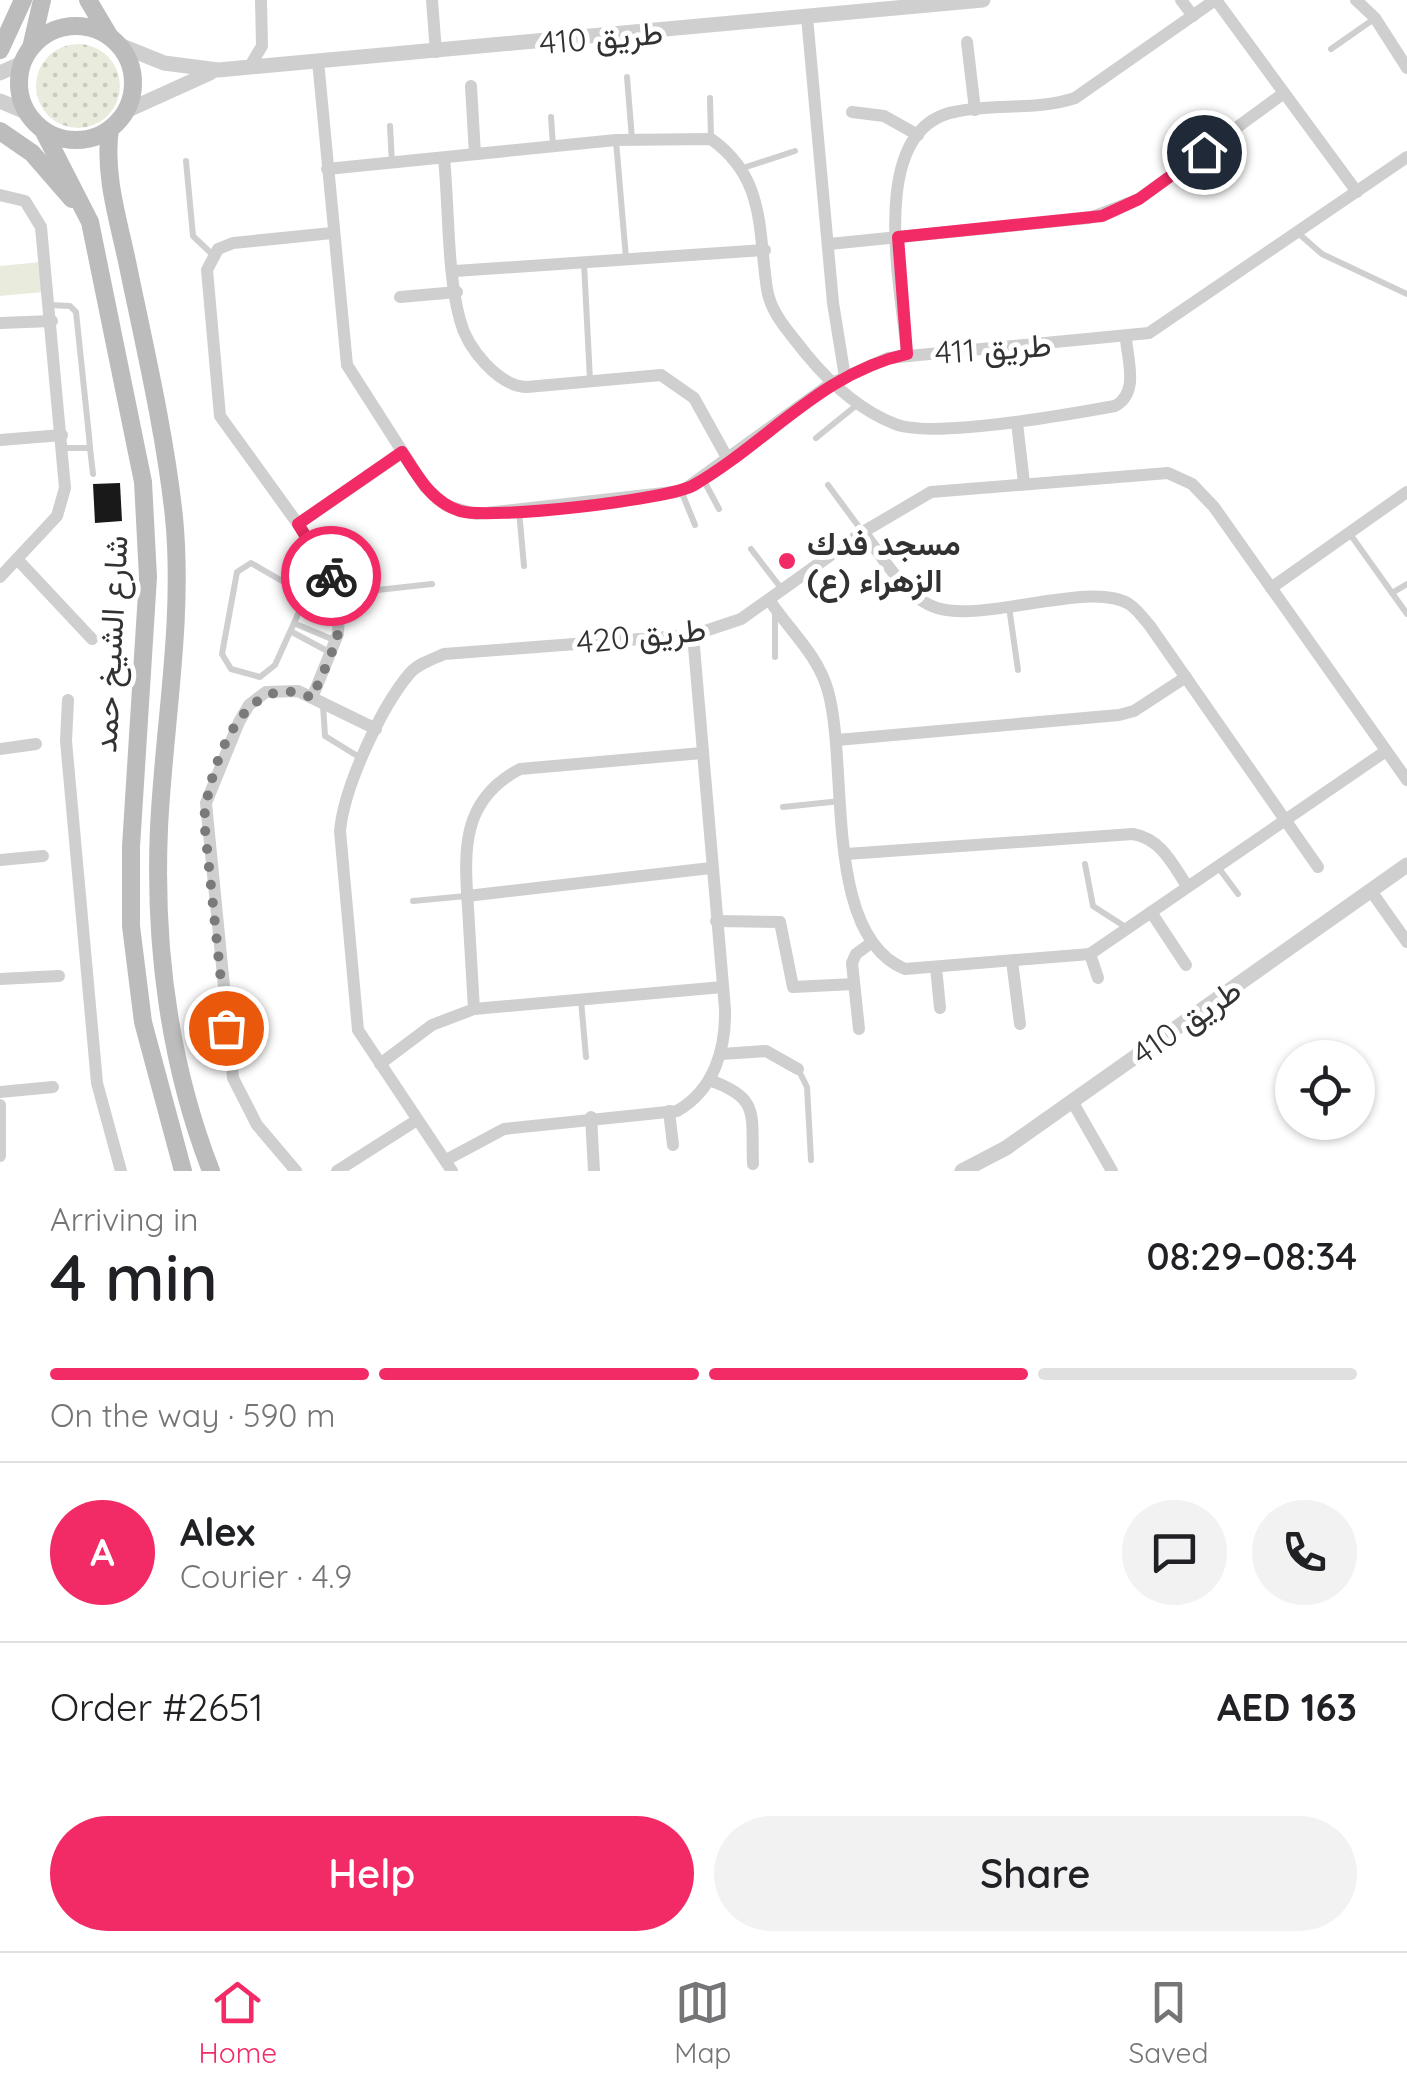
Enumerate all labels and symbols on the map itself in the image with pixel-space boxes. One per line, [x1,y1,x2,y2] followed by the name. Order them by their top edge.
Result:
[537,12,665,63] street label: طريق 410
[1162,110,1247,195] pin
[933,324,1053,373] street label: طريق 411
[807,523,961,603] place label: مسجد فدك الزهراء (ع)
[281,526,381,626] courier
[84,534,139,754] street label: شارع الشيخ حمد
[776,550,798,572] marker: مسجد فدك الزهراء (ع)
[574,608,708,663] street label: طريق 420
[1124,969,1249,1074] street label: طريق 410
[184,986,269,1071] pin

